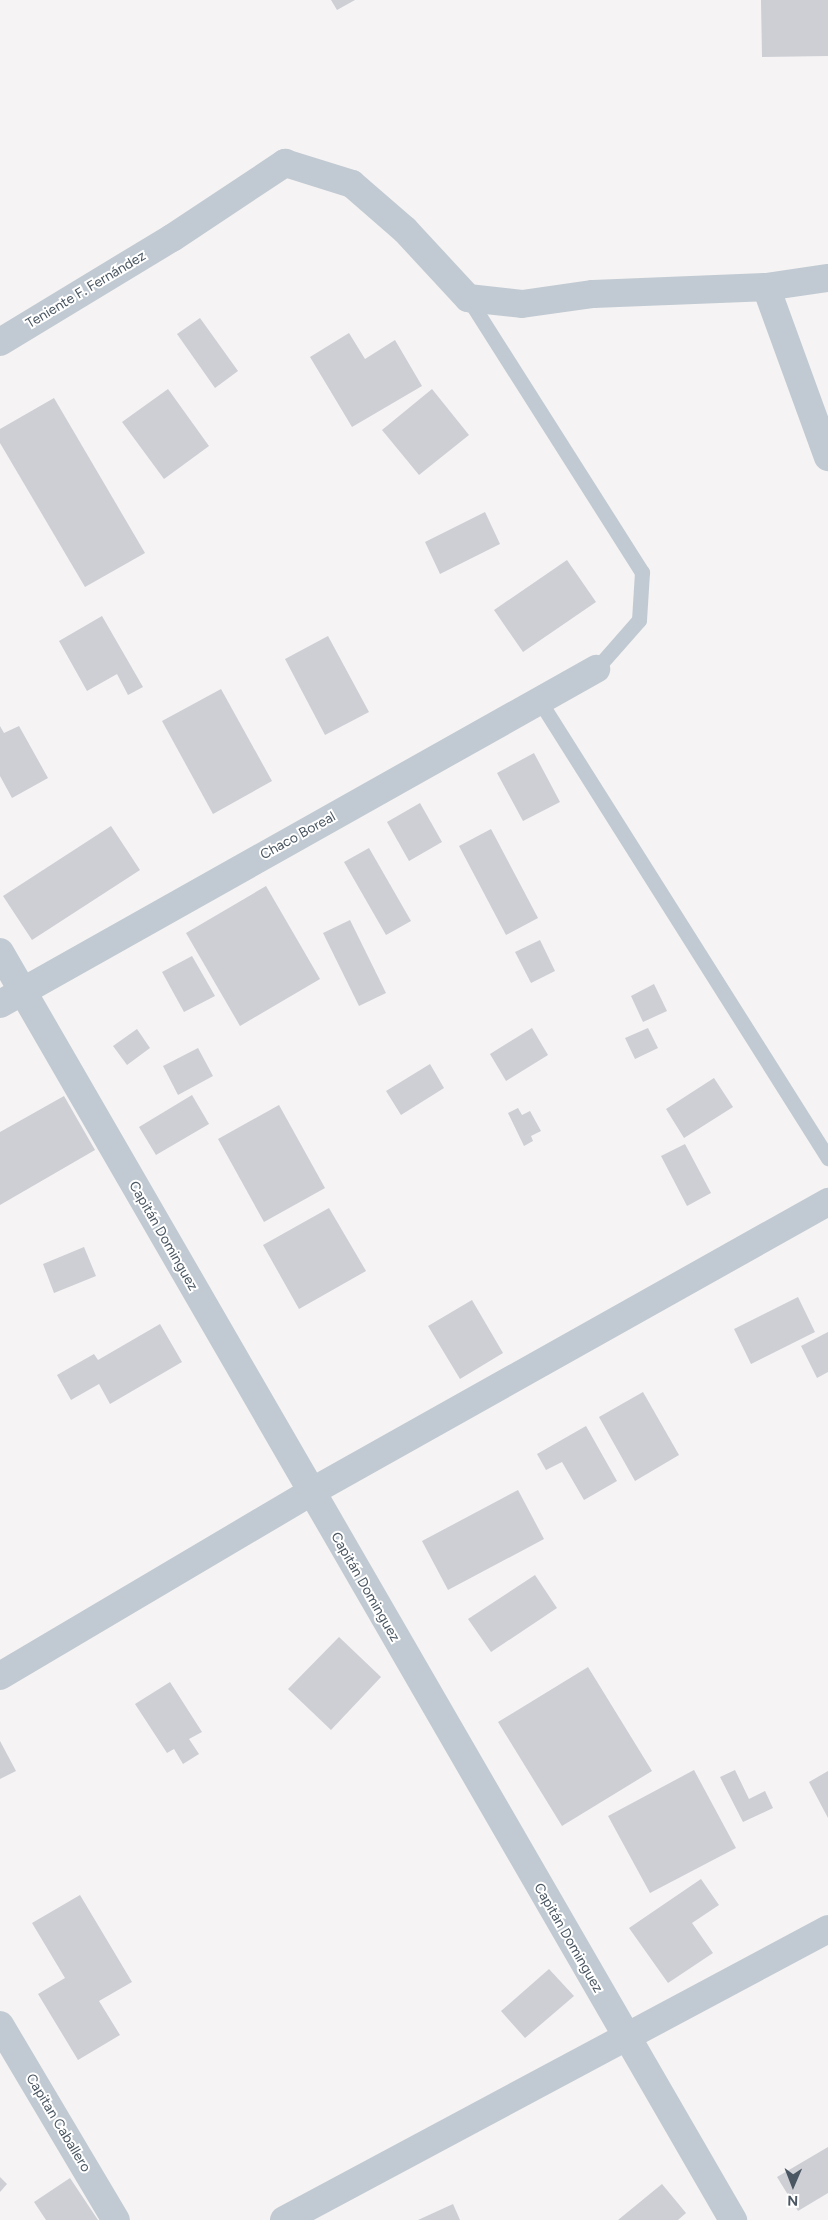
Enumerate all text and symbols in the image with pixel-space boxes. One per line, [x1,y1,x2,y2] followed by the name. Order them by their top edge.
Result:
[23,248,149,332] street label: Teniente F. Fernández
[257,808,339,864] street label: Chaco Boreal
[125,1178,201,1294] street label: Capitán Dominguez
[327,1529,403,1645] street label: Capitán Dominguez
[530,1880,606,1996] street label: Capitán Dominguez
[22,2071,94,2175] street label: Capitan Caballero
[768,2160,818,2210] north arrow
[787,2192,798,2209] text: N

